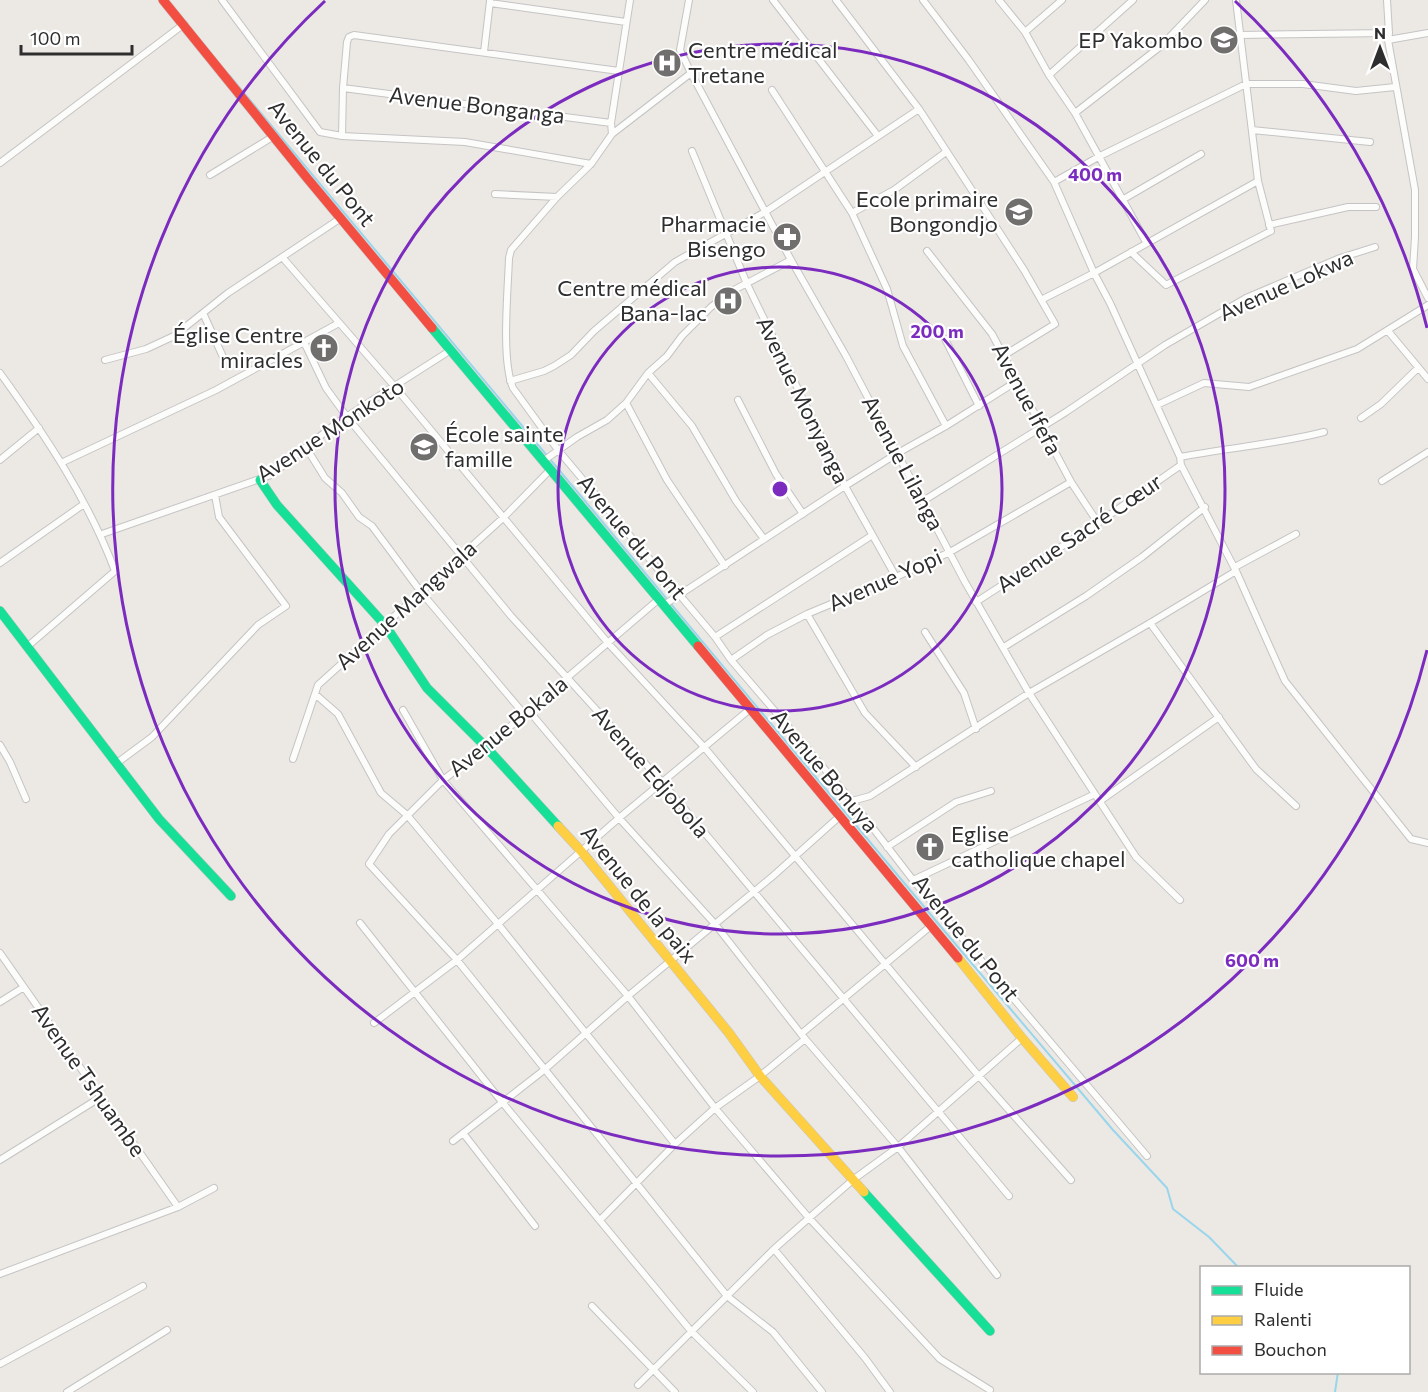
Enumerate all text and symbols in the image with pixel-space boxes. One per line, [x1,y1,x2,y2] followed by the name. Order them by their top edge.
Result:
[21,18,132,56] scale bar
[1350,18,1410,78] north arrow
[1374,23,1386,42] text: N
[1208,24,1240,56] school or university icon: EP Yakombo
[1078,26,1203,53] place label: EP Yakombo
[30,27,80,49] text: 100 m
[688,36,838,88] place label: Centre médical Tretane
[651,47,683,79] hospital icon: Centre médical Tretane
[388,80,566,129] street label: Avenue Bonganga
[263,94,382,231] street label: Avenue du Pont
[1068,163,1122,185] text: 400 m
[856,185,998,237] place label: Ecole primaire Bongondjo
[1003,196,1035,228] school or university icon: Ecole primaire Bongondjo
[660,210,766,262] place label: Pharmacie Bisengo
[771,221,803,253] pharmacy icon: Pharmacie Bisengo
[1214,243,1357,326] street label: Avenue Lokwa
[557,274,707,326] place label: Centre médical Bana-lac
[712,285,744,317] hospital icon: Centre médical Bana-lac
[751,312,856,488] street label: Avenue Monyanga
[910,320,964,342] text: 200 m
[173,321,303,373] place label: Église Centre miracles
[308,332,340,364] church icon: Église Centre miracles
[987,338,1068,460] street label: Avenue Ifefa
[251,372,409,487] street label: Avenue Monkoto
[857,391,950,535] street label: Avenue Lilanga
[445,420,564,472] place label: École sainte famille
[408,431,440,463] school or university icon: École sainte famille
[991,467,1167,598] street label: Avenue Sacré Cœur
[572,469,693,605] street label: Avenue du Pont
[770,479,790,499] centre of rings
[330,534,482,675] street label: Avenue Mangwala
[824,542,946,617] street label: Avenue Yopi
[443,669,573,782] street label: Avenue Bokala
[587,700,716,843] street label: Avenue Edjobola
[766,704,885,838] street label: Avenue Bonuya
[576,819,703,968] street label: Avenue de la paix
[951,820,1126,872] place label: Eglise catholique chapel
[914,831,946,863] church icon: Eglise catholique chapel
[907,869,1026,1006] street label: Avenue du Pont
[1225,949,1279,971] text: 600 m
[27,998,152,1161] street label: Avenue Tshuambe
[1200,1266,1410,1374] legend
[1254,1278,1303,1300] text: Fluide
[1254,1308,1312,1330] text: Ralenti
[1254,1338,1327,1360] text: Bouchon

